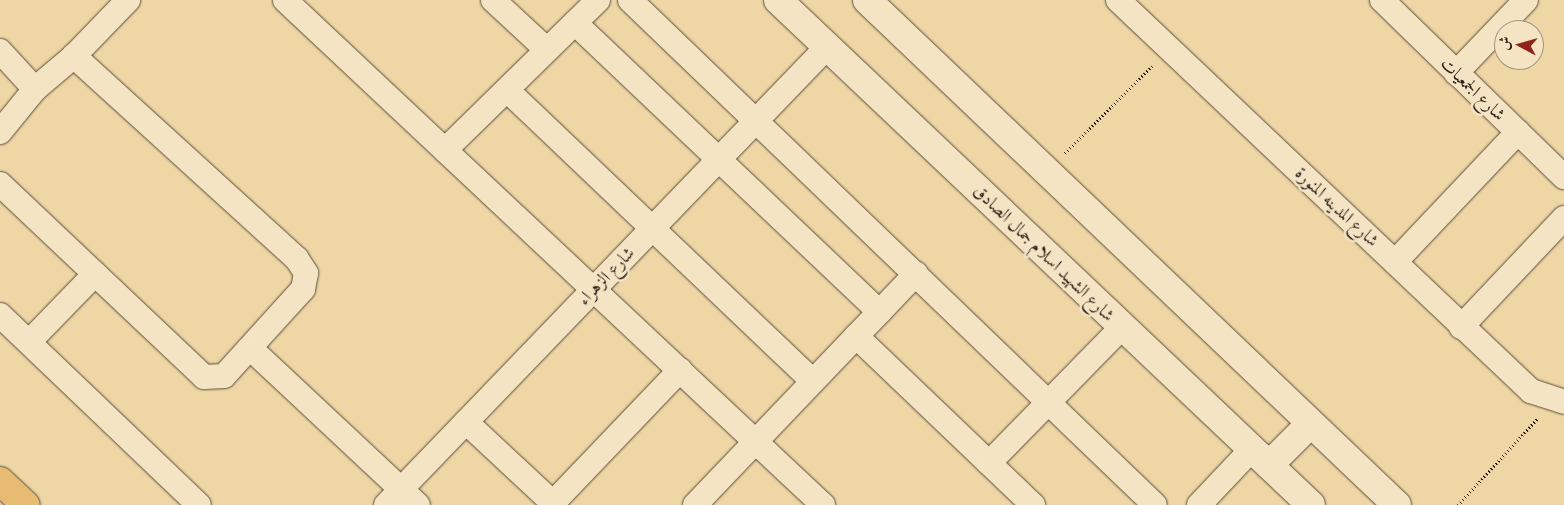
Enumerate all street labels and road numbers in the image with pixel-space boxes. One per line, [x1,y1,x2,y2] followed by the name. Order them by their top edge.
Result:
[1436,53,1510,125] street label: شارع الجمعيات
[1290,163,1384,251] street label: شارع المدينه المنورة
[969,180,1119,326] street label: شارع الشهيد اسلام جمال الصادق
[573,242,639,310] street label: شارع الزهراء

